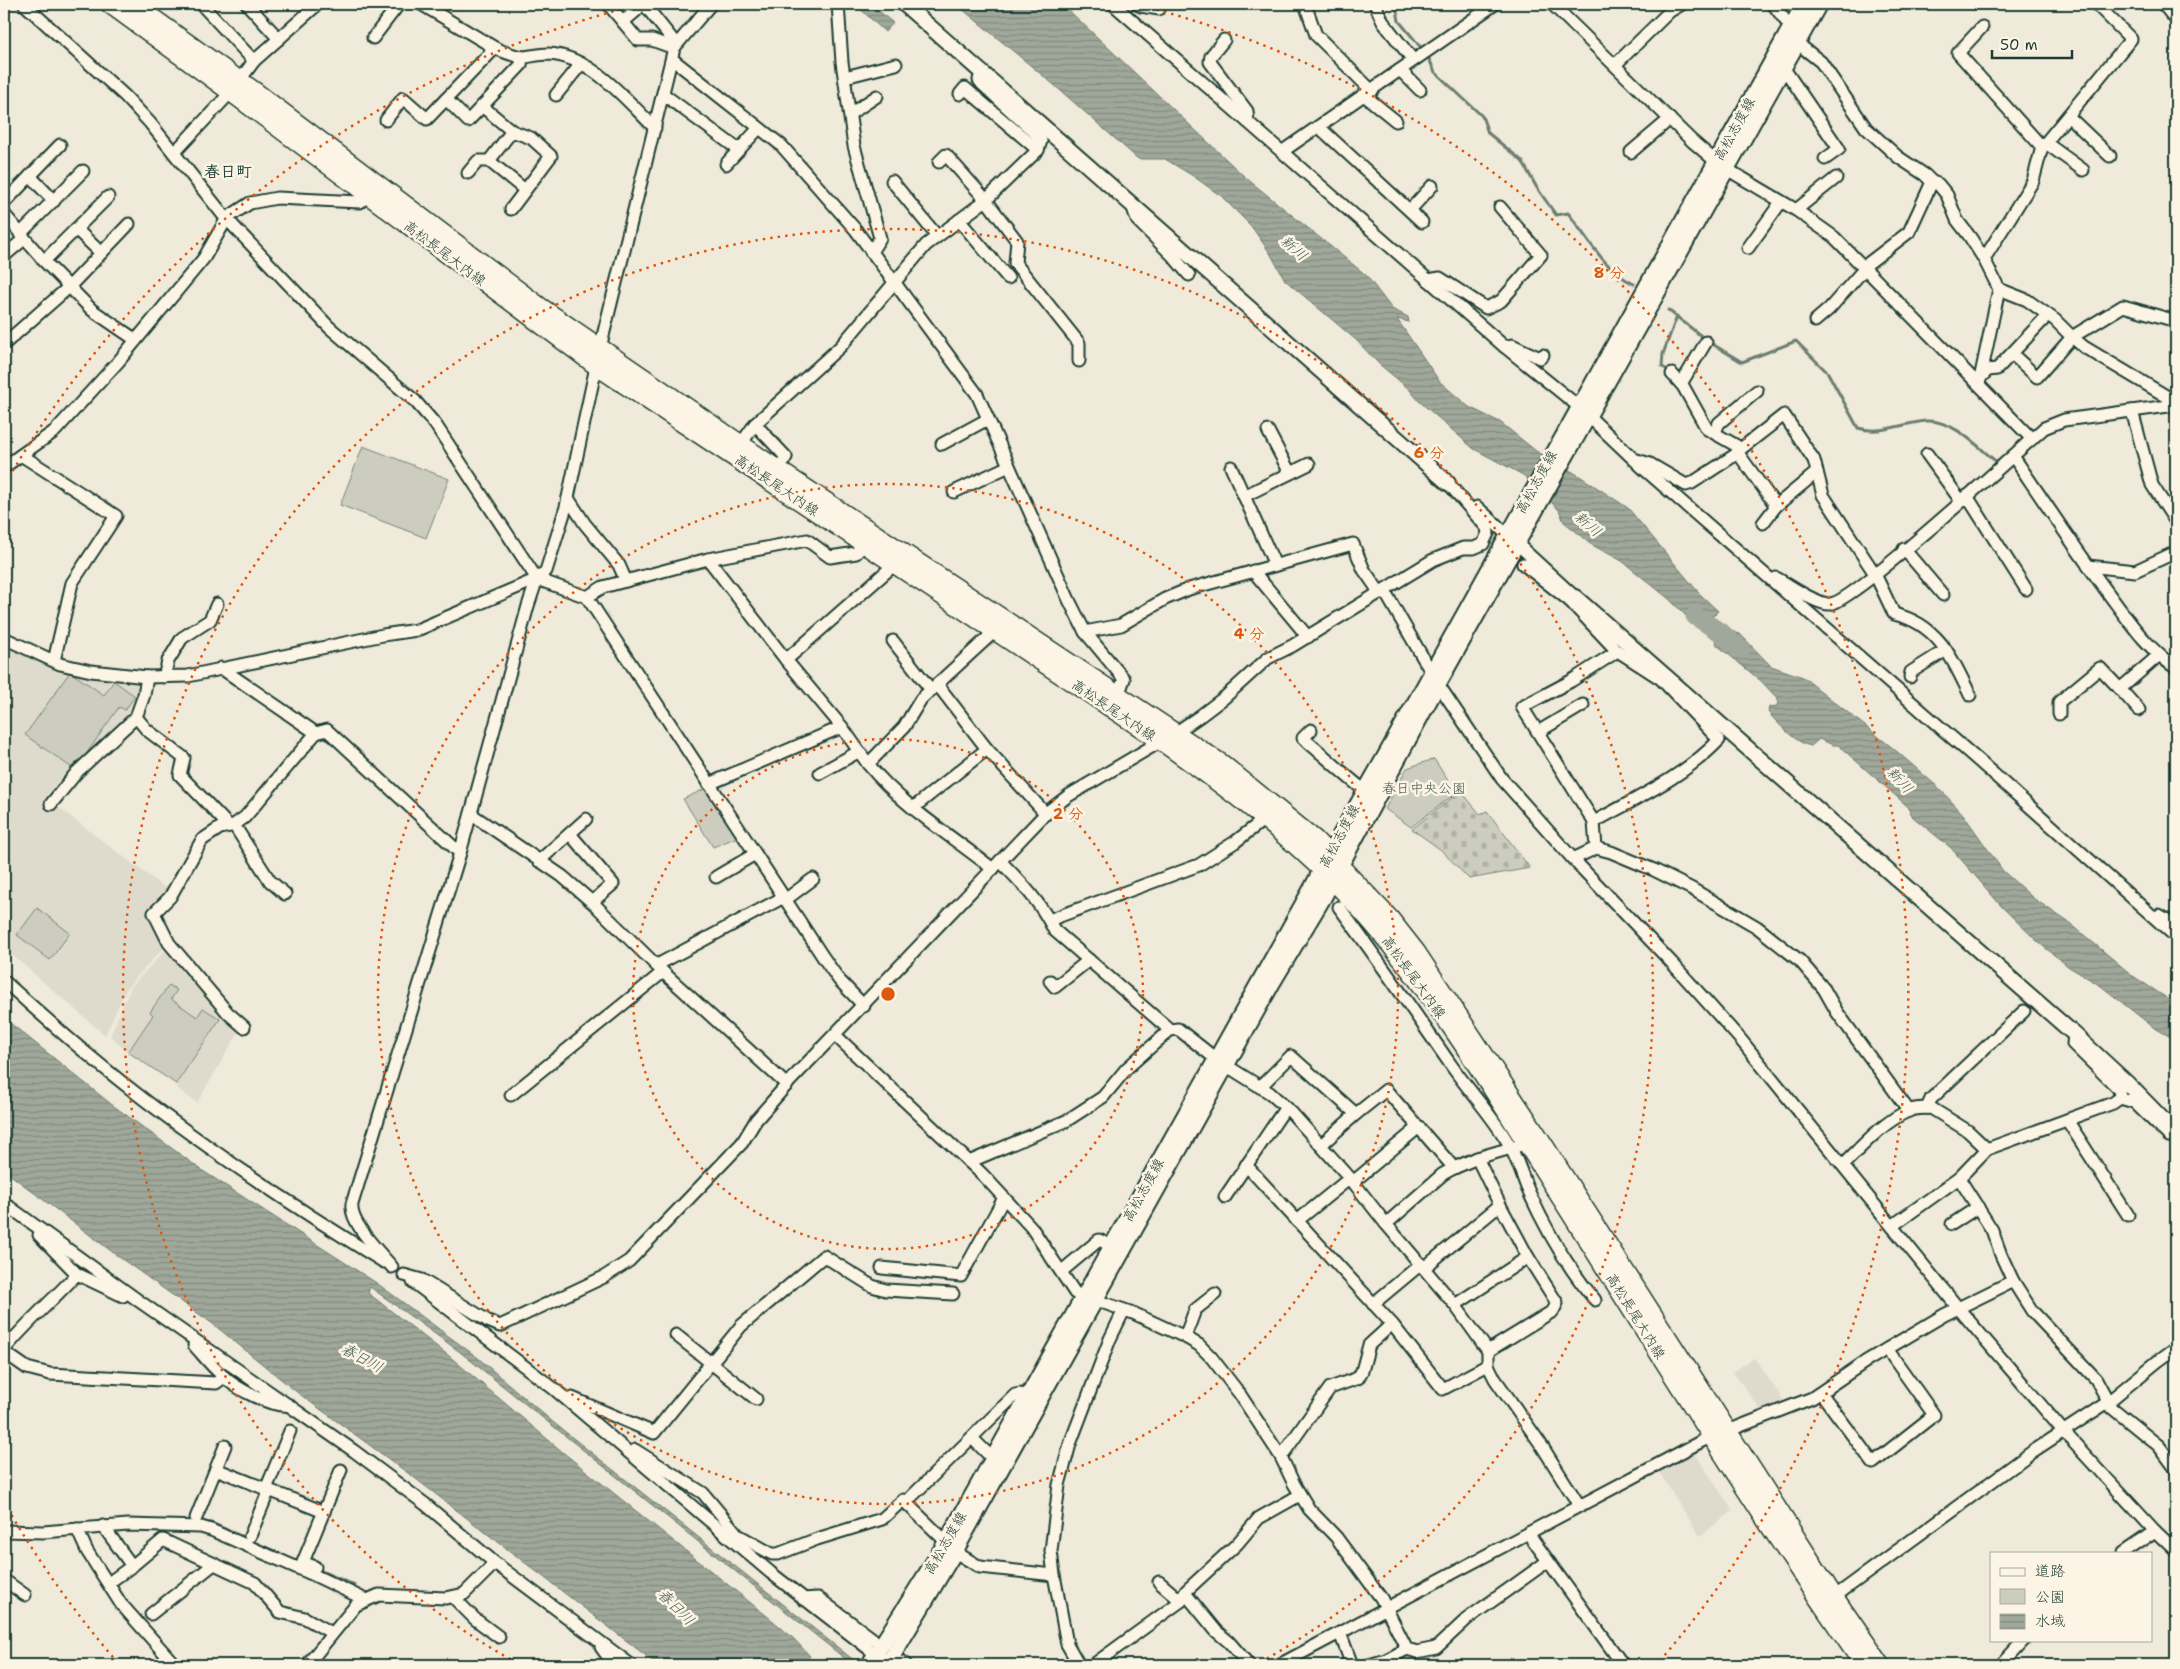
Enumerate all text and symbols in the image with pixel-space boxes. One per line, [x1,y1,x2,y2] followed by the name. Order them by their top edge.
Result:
[1992,28,2072,60] scale bar
[2000,35,2038,55] text: 50 m
[1709,94,1759,164] street label: 高松志度線
[204,161,252,182] district label: 春日町
[400,216,490,290] street label: 高松長尾大内線
[1276,231,1312,265] water label: 新川
[1594,263,1624,283] text: 8 分
[1414,443,1444,463] text: 6 分
[1511,447,1561,517] street label: 高松志度線
[731,450,823,520] street label: 高松長尾大内線
[1570,507,1606,541] water label: 新川
[1234,624,1264,644] text: 4 分
[1068,675,1160,745] street label: 高松長尾大内線
[1882,762,1918,798] water label: 新川
[1382,779,1466,797] park label: 春日中央公園
[1315,801,1363,871] street label: 高松志度線
[1053,804,1083,824] text: 2 分
[1378,932,1450,1022] street label: 高松長尾大内線
[879,985,897,1003] centre of rings
[1118,1155,1168,1225] street label: 高松志度線
[1602,1270,1670,1362] street label: 高松長尾大内線
[337,1339,387,1377] water label: 春日川
[920,1508,970,1578] street label: 高松志度線
[1990,1552,2152,1642] legend
[2035,1561,2065,1581] text: 道路
[653,1584,699,1630] water label: 春日川
[2035,1587,2065,1607] text: 公園
[2035,1611,2065,1631] text: 水域

